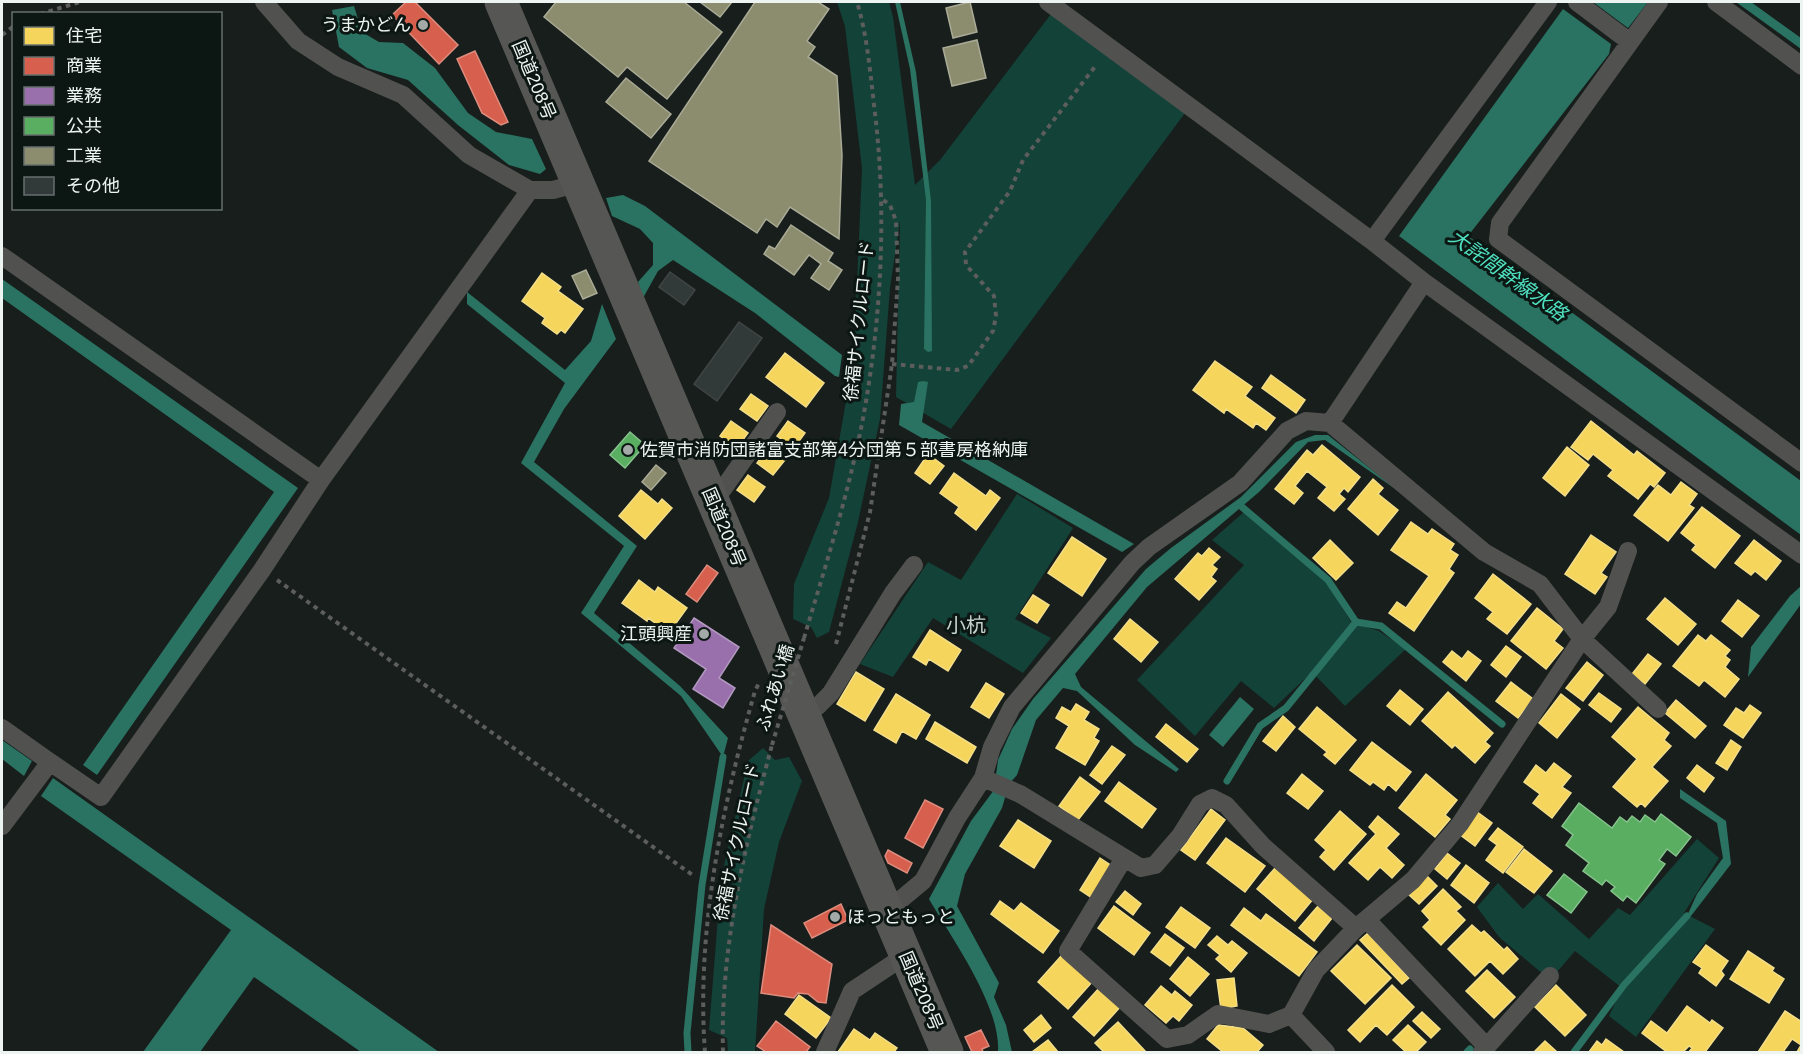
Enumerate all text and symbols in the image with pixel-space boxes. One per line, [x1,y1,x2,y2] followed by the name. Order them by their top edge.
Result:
[12,12,222,210] legend
[321,15,411,35] place label: うまかどん
[416,18,430,32] marker: うまかどん
[66,26,102,46] text: 住宅
[508,37,560,123] street label: 国道208号
[66,56,102,76] text: 商業
[66,86,102,106] text: 業務
[66,116,102,136] text: 公共
[66,146,102,166] text: 工業
[66,176,120,196] text: その他
[1445,225,1573,326] water label: 大詫間幹線水路
[841,240,877,402] street label: 徐福サイクルロード
[640,440,1028,460] place label: 佐賀市消防団諸富支部第4分団第５部書房格納庫
[621,443,635,457] marker: 佐賀市消防団諸富支部第4分団第５部書房格納庫
[698,484,750,570] street label: 国道208号
[946,614,986,636] district label: 小杭
[620,624,692,644] place label: 江頭興産
[697,627,711,641] marker: 江頭興産
[752,642,798,734] street label: ふれあい橋
[710,761,764,923] street label: 徐福サイクルロード
[847,907,955,927] place label: ほっともっと
[828,910,842,924] marker: ほっともっと
[895,948,947,1034] street label: 国道208号

